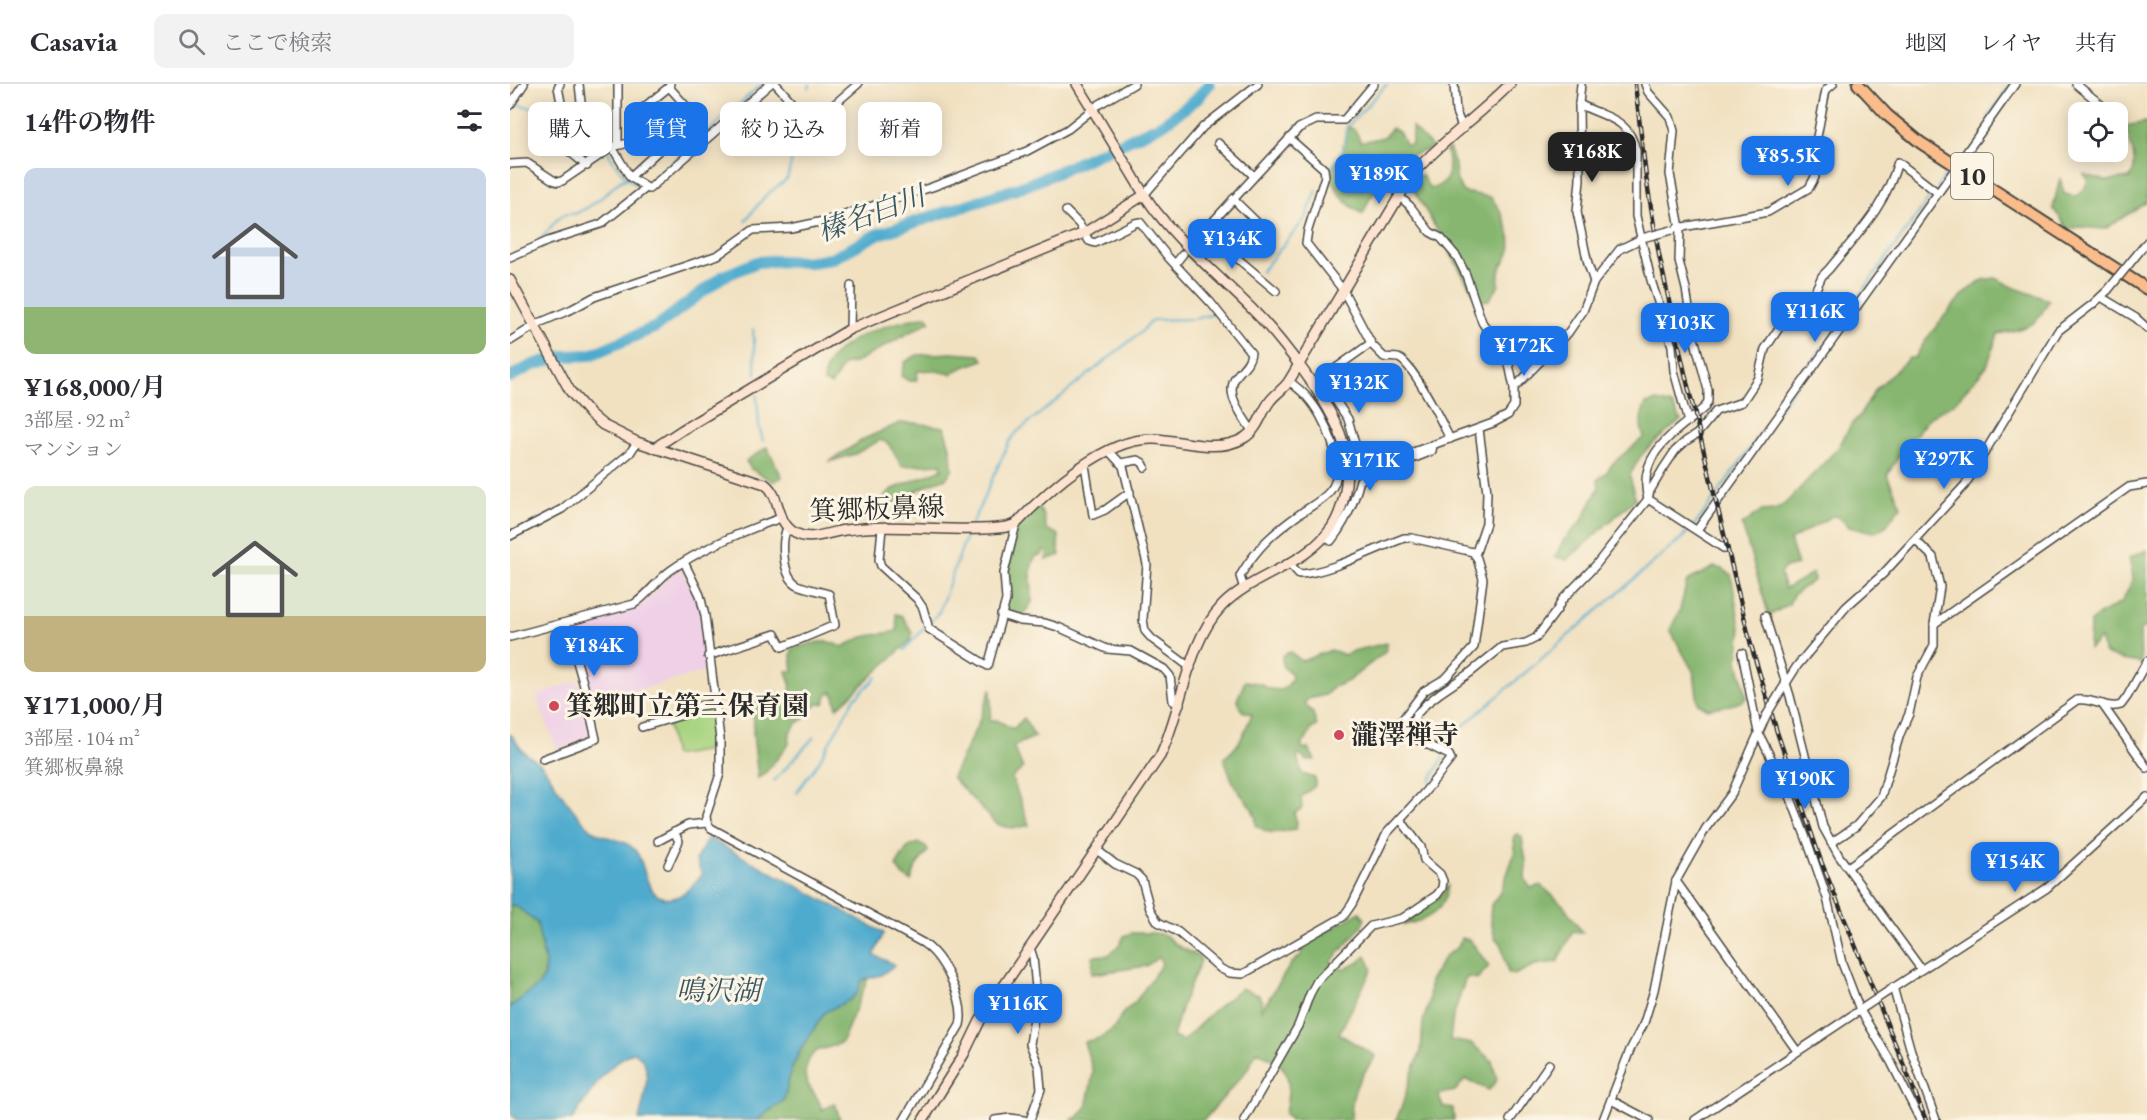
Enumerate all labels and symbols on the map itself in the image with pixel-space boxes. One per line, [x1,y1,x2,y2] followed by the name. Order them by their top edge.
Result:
[1550,132,1634,183] pin: ¥168K
[1739,136,1837,187] pin: ¥85.5K
[1951,153,1993,199] road number: 10
[1337,154,1421,205] pin: ¥189K
[812,176,933,249] water label: 榛名白川
[1190,219,1274,270] pin: ¥134K
[1773,292,1857,343] pin: ¥116K
[1643,303,1727,354] pin: ¥103K
[1482,326,1566,377] pin: ¥172K
[1317,363,1401,414] pin: ¥132K
[1902,439,1986,490] pin: ¥297K
[1328,441,1412,492] pin: ¥171K
[809,489,945,528] street label: 箕郷板鼻線
[552,626,636,677] pin: ¥184K
[566,688,809,723] place label: 箕郷町立第三保育園
[547,699,561,713] marker: 箕郷町立第三保育園
[1351,717,1459,752] place label: 瀧澤禅寺
[1332,728,1346,742] marker: 瀧澤禅寺
[1763,759,1847,810] pin: ¥190K
[1973,842,2057,893] pin: ¥154K
[676,972,765,1008] water label: 鳴沢湖
[976,984,1060,1035] pin: ¥116K

